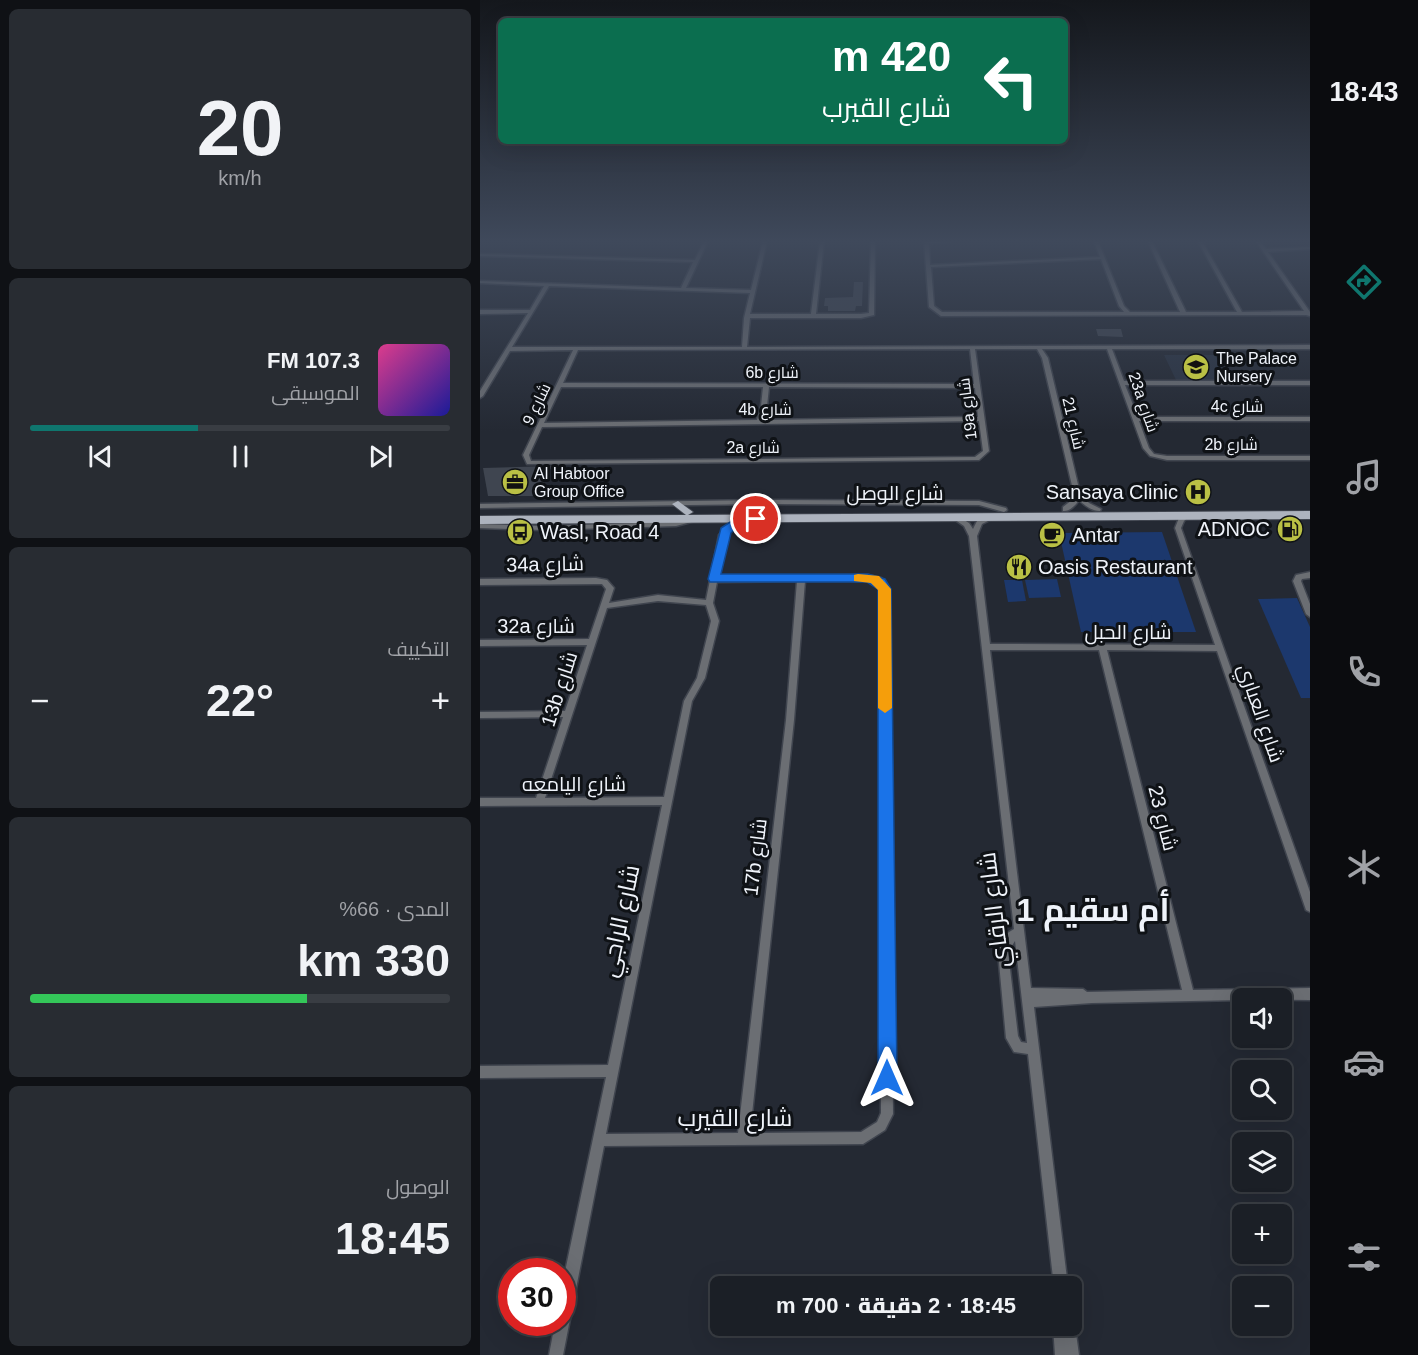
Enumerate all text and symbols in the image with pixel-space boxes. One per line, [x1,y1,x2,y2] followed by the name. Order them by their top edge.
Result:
[832,33,951,80] text: 420 m
[972,42,1050,120] icon: left
[1329,77,1399,107] text: 18:43
[197,84,283,172] text: 20
[822,93,951,123] text: شارع القيرب
[218,167,262,189] text: km/h
[1343,261,1385,303] icon: directions
[267,348,360,373] text: 107.3 FM
[1216,350,1297,385] place label: The Palace Nursery
[1181,352,1211,382] school or university icon: The Palace Nursery
[745,364,799,384] street label: 6b شارع
[1123,370,1162,435] street label: 23a شارع
[955,377,983,441] street label: 19a شارع
[519,381,557,429] street label: شارع 9
[271,382,360,404] text: الموسيقى
[1056,395,1088,452] street label: شارع 21
[1211,398,1263,418] street label: 4c شارع
[738,401,792,421] street label: 4b شارع
[1204,436,1258,456] street label: 2b شارع
[726,439,780,459] street label: 2a شارع
[84,440,117,473] icon: previous
[224,440,257,473] icon: pause
[364,440,397,473] icon: next
[1343,456,1385,498] icon: music
[534,465,625,500] place label: Al Habtoor Group Office
[500,467,530,497] office icon: Al Habtoor Group Office
[1183,477,1213,507] hospital icon: Sansaya Clinic
[1046,481,1178,503] place label: Sansaya Clinic
[846,482,944,507] street label: شارع الوصل
[730,493,781,544] pin
[739,502,772,535] icon: arrive
[1275,514,1305,544] fuel station icon: ADNOC
[505,517,535,547] bus stop icon: Wasl, Road 4
[1198,518,1270,540] place label: ADNOC
[1037,520,1067,550] cafe icon: Antar
[540,521,659,543] place label: Wasl, Road 4
[1072,524,1120,546] place label: Antar
[506,552,584,579] street label: 34a شارع
[1004,552,1034,582] restaurant icon: Oasis Restaurant
[1038,556,1193,578] place label: Oasis Restaurant
[497,615,575,640] street label: 32a شارع
[1084,621,1172,646] street label: شارع الحبل
[387,638,450,660] text: التكييف
[537,649,584,730] street label: 13b شارع
[1343,651,1385,693] icon: phone
[1229,661,1288,767] street label: شارع العباري
[206,675,274,726] text: 22°
[30,682,49,719] text: −
[431,682,450,719] text: +
[522,773,626,798] street label: شارع اليامعه
[1141,783,1182,854] street label: شارع 23
[739,817,774,897] street label: 17b شارع
[1343,846,1385,888] icon: climate
[973,850,1019,970] street label: شارع الرقاي
[594,862,650,981] street label: شارع الراجي
[1016,889,1170,932] district label: أم سقيم 1
[339,898,450,920] text: المدى · 66%
[297,935,450,986] text: 330 km
[1232,988,1292,1336] map controls
[1232,988,1292,1048] button: sound
[1343,1041,1385,1083] icon: car
[855,1046,919,1110] position arrow
[1232,1060,1292,1120] button: search
[678,1104,792,1134] street label: شارع القيرب
[1232,1132,1292,1192] button: layers
[386,1176,450,1198] text: الوصول
[1232,1204,1292,1264] button: +
[335,1213,450,1264] text: 18:45
[1343,1236,1385,1278] icon: filters
[498,1258,576,1336] speed limit sign: 30
[1232,1276,1292,1336] button: −
[776,1293,1016,1318] text: 18:45 · 2 دقيقة · 700 m

